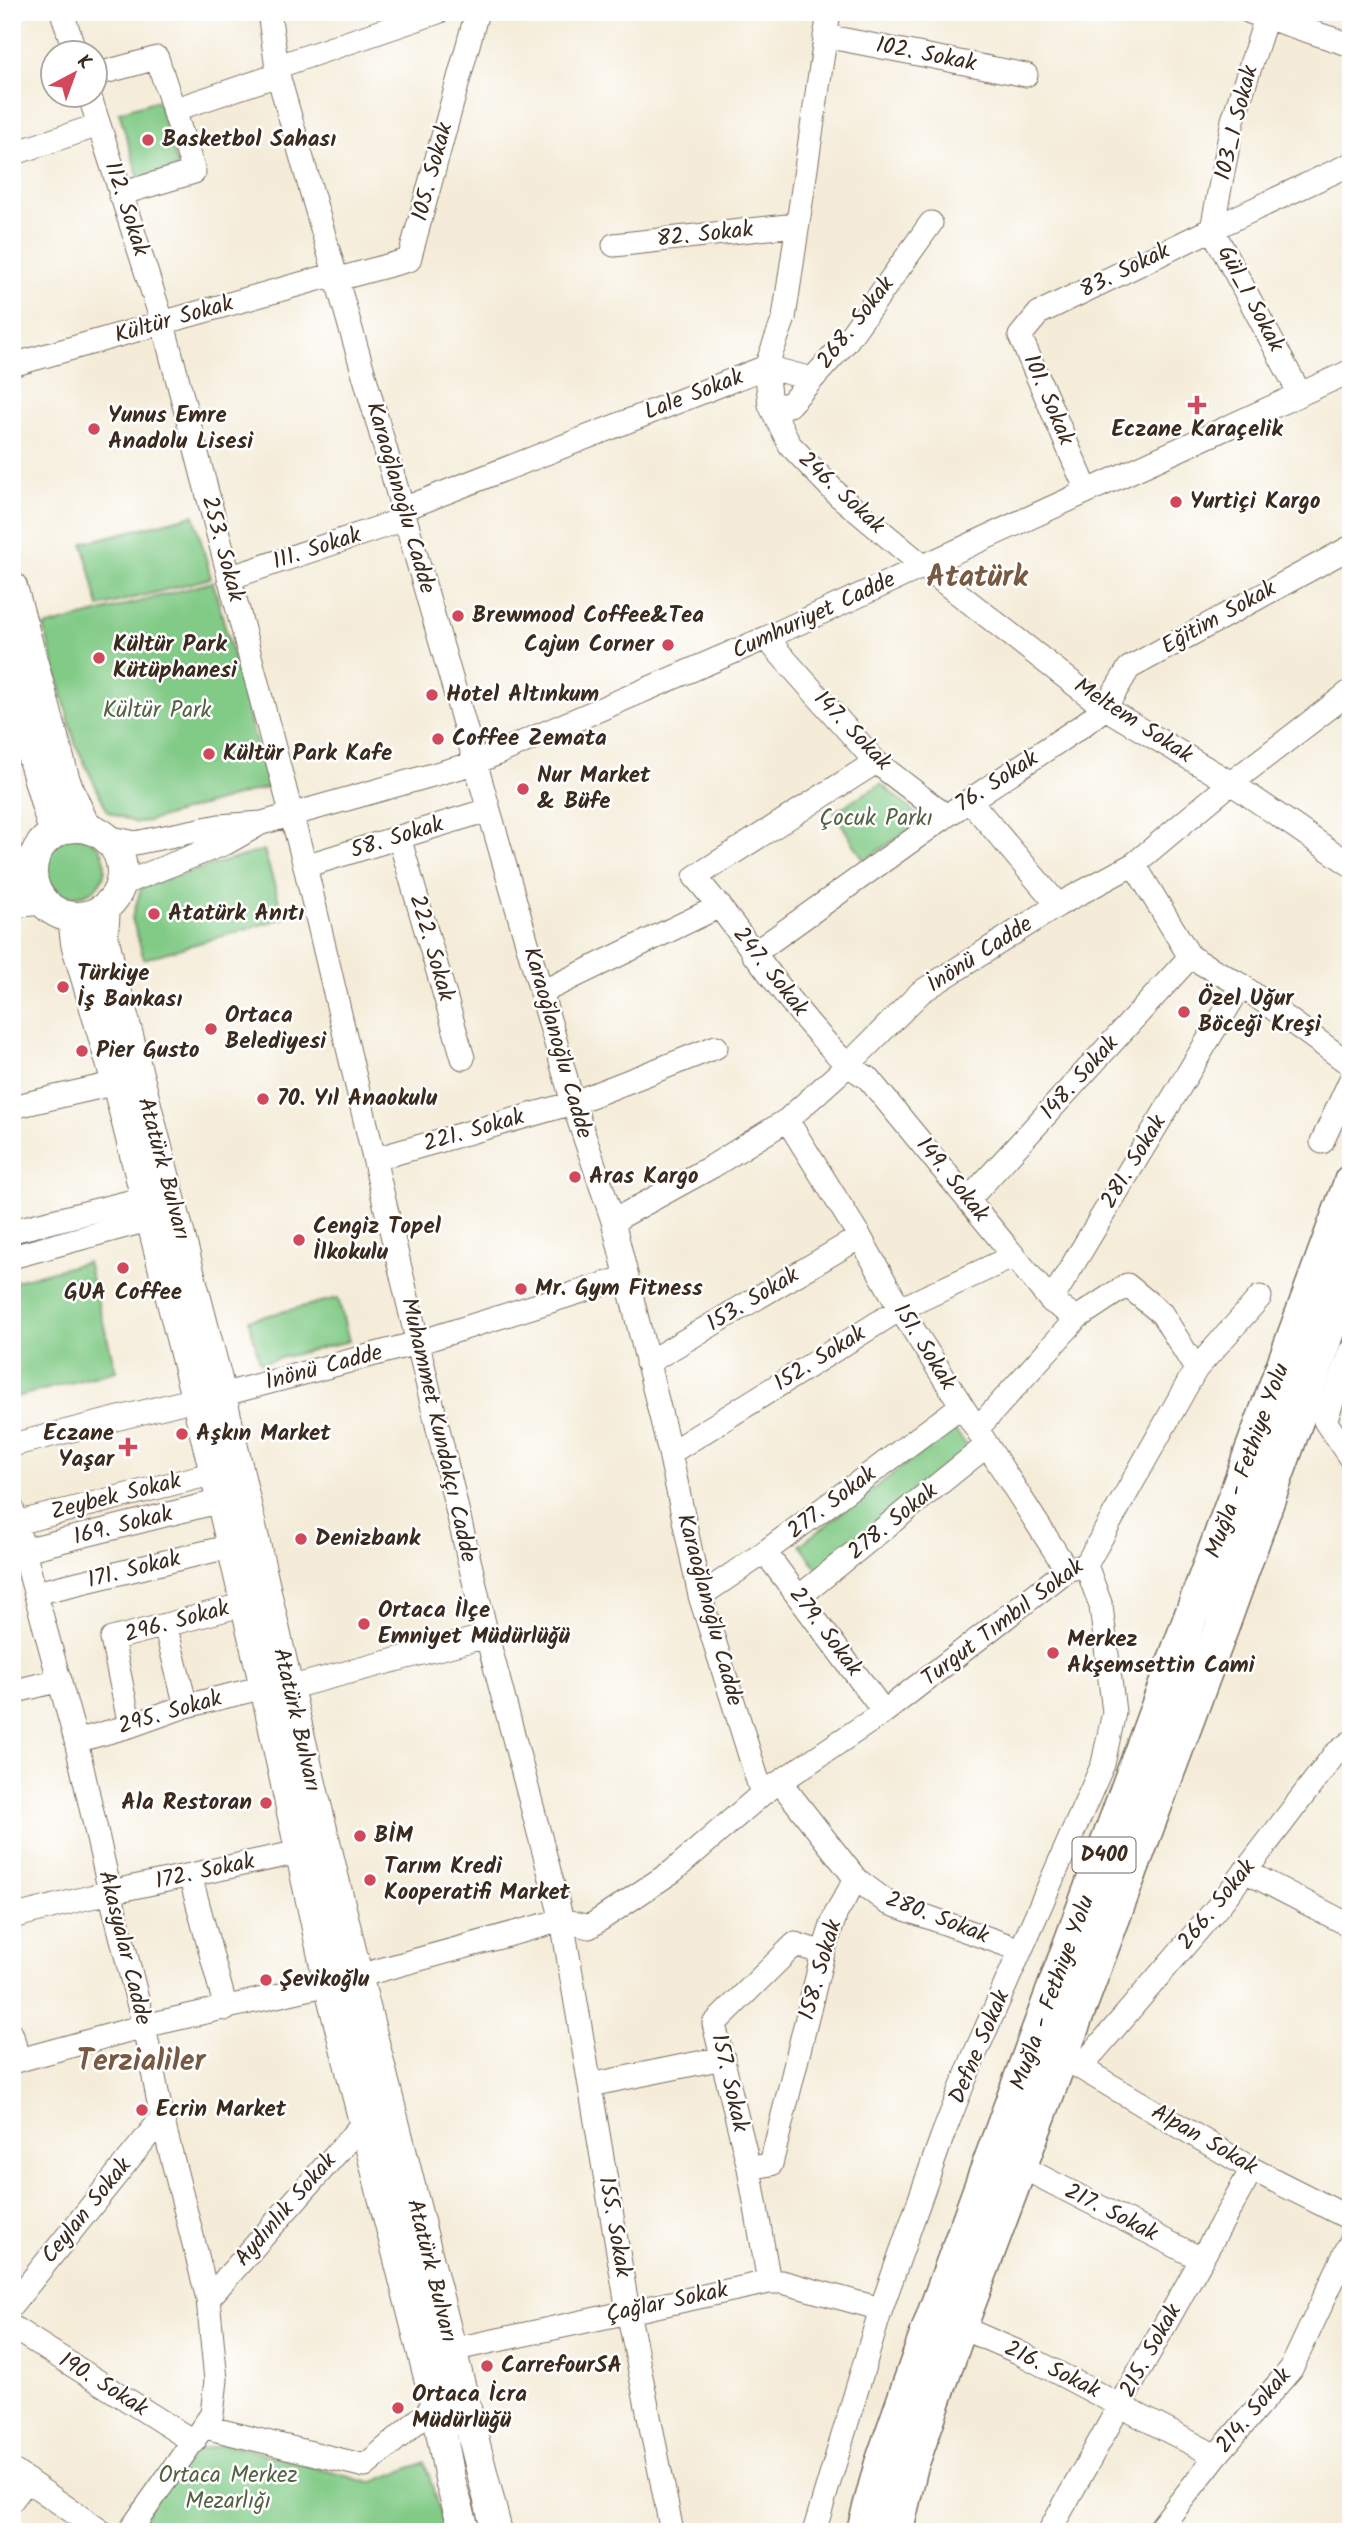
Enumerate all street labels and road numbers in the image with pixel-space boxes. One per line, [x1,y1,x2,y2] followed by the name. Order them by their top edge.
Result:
[873,28,980,82] street label: 102. Sokak
[1205,62,1269,184] street label: 103_1 Sokak
[403,118,463,225] street label: 105. Sokak
[94,157,158,261] street label: 112. Sokak
[655,212,755,258] street label: 82. Sokak
[1074,234,1177,308] street label: 83. Sokak
[1207,239,1293,359] street label: Gül_1 Sokak
[808,269,904,377] street label: 268. Sokak
[110,286,238,354] street label: Kültür Sokak
[1013,349,1083,451] street label: 101. Sokak
[639,360,749,430] street label: Lale Sokak
[355,398,445,598] street label: Karaoğlanoğlu Cadde
[789,443,893,543] street label: 246. Sokak
[191,492,253,606] street label: 253. Sokak
[268,518,366,580] street label: 111. Sokak
[726,562,902,670] street label: Cumhuriyet Cadde
[1155,571,1283,664] street label: Eğitim Sokak
[1066,669,1200,773] street label: Meltem Sokak
[804,682,900,780] street label: 147. Sokak
[948,741,1046,822] street label: 76. Sokak
[346,807,448,869] street label: 58. Sokak
[399,890,463,1006] street label: 222. Sokak
[920,907,1040,1003] street label: İnönü Cadde
[723,919,817,1025] street label: 247. Sokak
[512,943,602,1143] street label: Karaoğlanoğlu Cadde
[1032,1027,1128,1128] street label: 148. Sokak
[127,1094,199,1244] street label: Atatürk Bulvarı
[419,1099,529,1163] street label: 221. Sokak
[1092,1108,1176,1216] street label: 281. Sokak
[906,1130,998,1231] street label: 149. Sokak
[700,1258,806,1342] street label: 153. Sokak
[390,1294,486,1566] street label: Muhammet Kundakçı Cadde
[883,1297,965,1398] street label: 151. Sokak
[767,1316,873,1401] street label: 152. Sokak
[261,1335,387,1401] street label: İnönü Cadde
[1196,1358,1300,1564] street label: Muğla - Fethiye Yolu
[780,1457,885,1549] street label: 277. Sokak
[47,1463,185,1531] street label: Zeybek Sokak
[840,1474,946,1570] street label: 278. Sokak
[70,1496,177,1556] street label: 169. Sokak
[666,1510,752,1710] street label: Karaoğlanoğlu Cadde
[84,1541,185,1599] street label: 171. Sokak
[914,1550,1092,1696] street label: Turgut Tımbıl Sokak
[779,1579,871,1685] street label: 279. Sokak
[121,1591,234,1653] street label: 296. Sokak
[262,1645,330,1795] street label: Atatürk Bulvarı
[114,1681,226,1745] street label: 295. Sokak
[1072,1838,1136,1872] road number: D400
[152,1844,258,1900] street label: 172. Sokak
[1169,1851,1265,1959] street label: 266. Sokak
[87,1867,161,2029] street label: Akasyalar Cadde
[880,1882,994,1954] street label: 280. Sokak
[1001,1890,1105,2096] street label: Muğla - Fethiye Yolu
[789,1915,853,2025] street label: 158. Sokak
[940,1984,1020,2110] street label: Defne Sokak
[700,2030,758,2136] street label: 157. Sokak
[1144,2095,1264,2185] street label: Alpan Sokak
[226,2145,346,2275] street label: Aydınlık Sokak
[33,2150,141,2272] street label: Ceylan Sokak
[587,2174,641,2280] street label: 155. Sokak
[1058,2174,1164,2252] street label: 217. Sokak
[396,2195,466,2347] street label: Atatürk Bulvarı
[603,2272,731,2333] street label: Çağlar Sokak
[1110,2297,1192,2405] street label: 215. Sokak
[998,2331,1106,2409] street label: 216. Sokak
[51,2343,155,2427] street label: 190. Sokak
[1207,2360,1301,2462] street label: 214. Sokak

